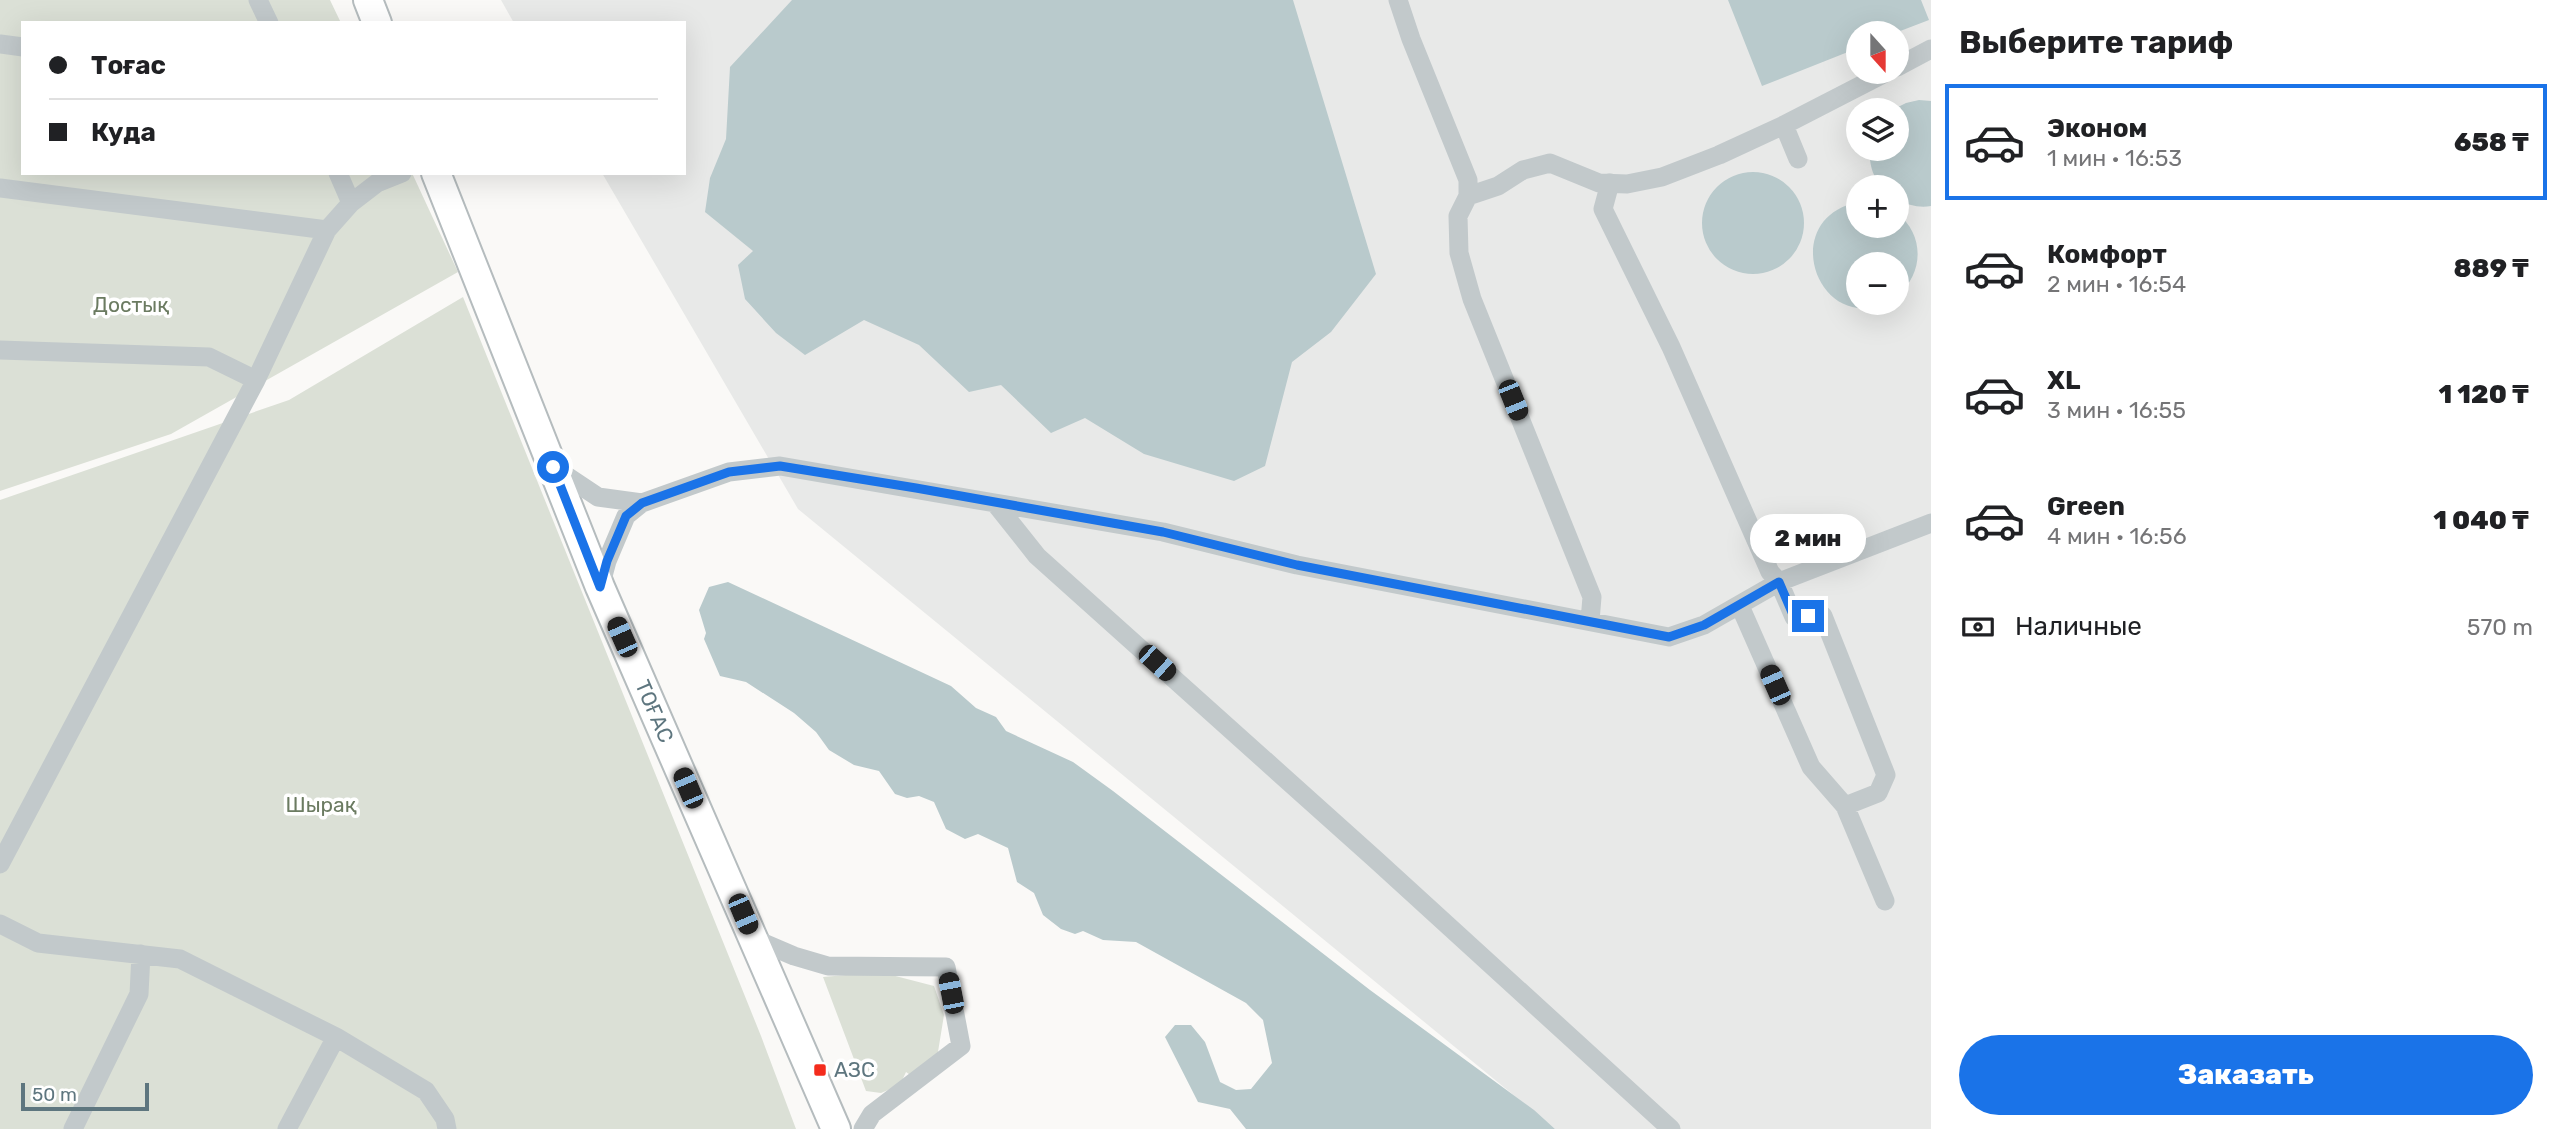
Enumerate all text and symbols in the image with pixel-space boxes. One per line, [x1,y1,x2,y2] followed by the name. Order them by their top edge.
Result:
[1846,21,1909,84] north arrow
[1846,21,1909,315] map controls
[1959,23,2233,61] text: Выберите тариф
[91,50,166,81] text: Тоғас
[1846,98,1909,161] button: layers
[1963,111,2026,174] icon: car
[2047,113,2147,144] text: Эконом
[91,117,156,148] text: Куда
[2454,127,2529,158] text: 658 ₸
[2047,144,2182,172] text: 1 мин · 16:53
[1846,175,1909,238] button: +
[1963,237,2026,300] icon: car
[2047,239,2167,270] text: Комфорт
[1846,252,1909,315] button: −
[2454,253,2529,284] text: 889 ₸
[2047,270,2186,298] text: 2 мин · 16:54
[93,292,169,317] park label: Достық
[1963,363,2026,426] icon: car
[2047,365,2080,396] text: XL
[1496,377,1531,423] car
[2438,379,2529,410] text: 1 120 ₸
[2047,396,2186,424] text: 3 мин · 16:55
[537,451,569,483] route start
[1963,489,2026,552] icon: car
[2047,491,2125,522] text: Green
[2433,505,2529,536] text: 1 040 ₸
[1750,514,1866,564] callout: 2 мин
[2047,522,2187,550] text: 4 мин · 16:56
[1774,524,1842,552] text: 2 мин
[1792,600,1824,632] route end
[1959,608,1997,646] icon: cash
[2015,611,2142,642] text: Наличные
[2467,613,2533,641] text: 570 m
[604,614,641,660] car
[1135,641,1180,685] car
[1757,662,1794,708] car
[630,676,679,746] street label: ТОҒАС
[671,765,706,811] car
[286,792,357,817] park label: Шырақ
[726,891,761,937] car
[937,970,966,1016] car
[1959,1035,2533,1115] button: Заказать
[834,1057,875,1082] place label: АЗС
[812,1062,828,1078] marker: АЗС
[21,1080,149,1112] scale bar
[32,1083,77,1106] text: 50 m

